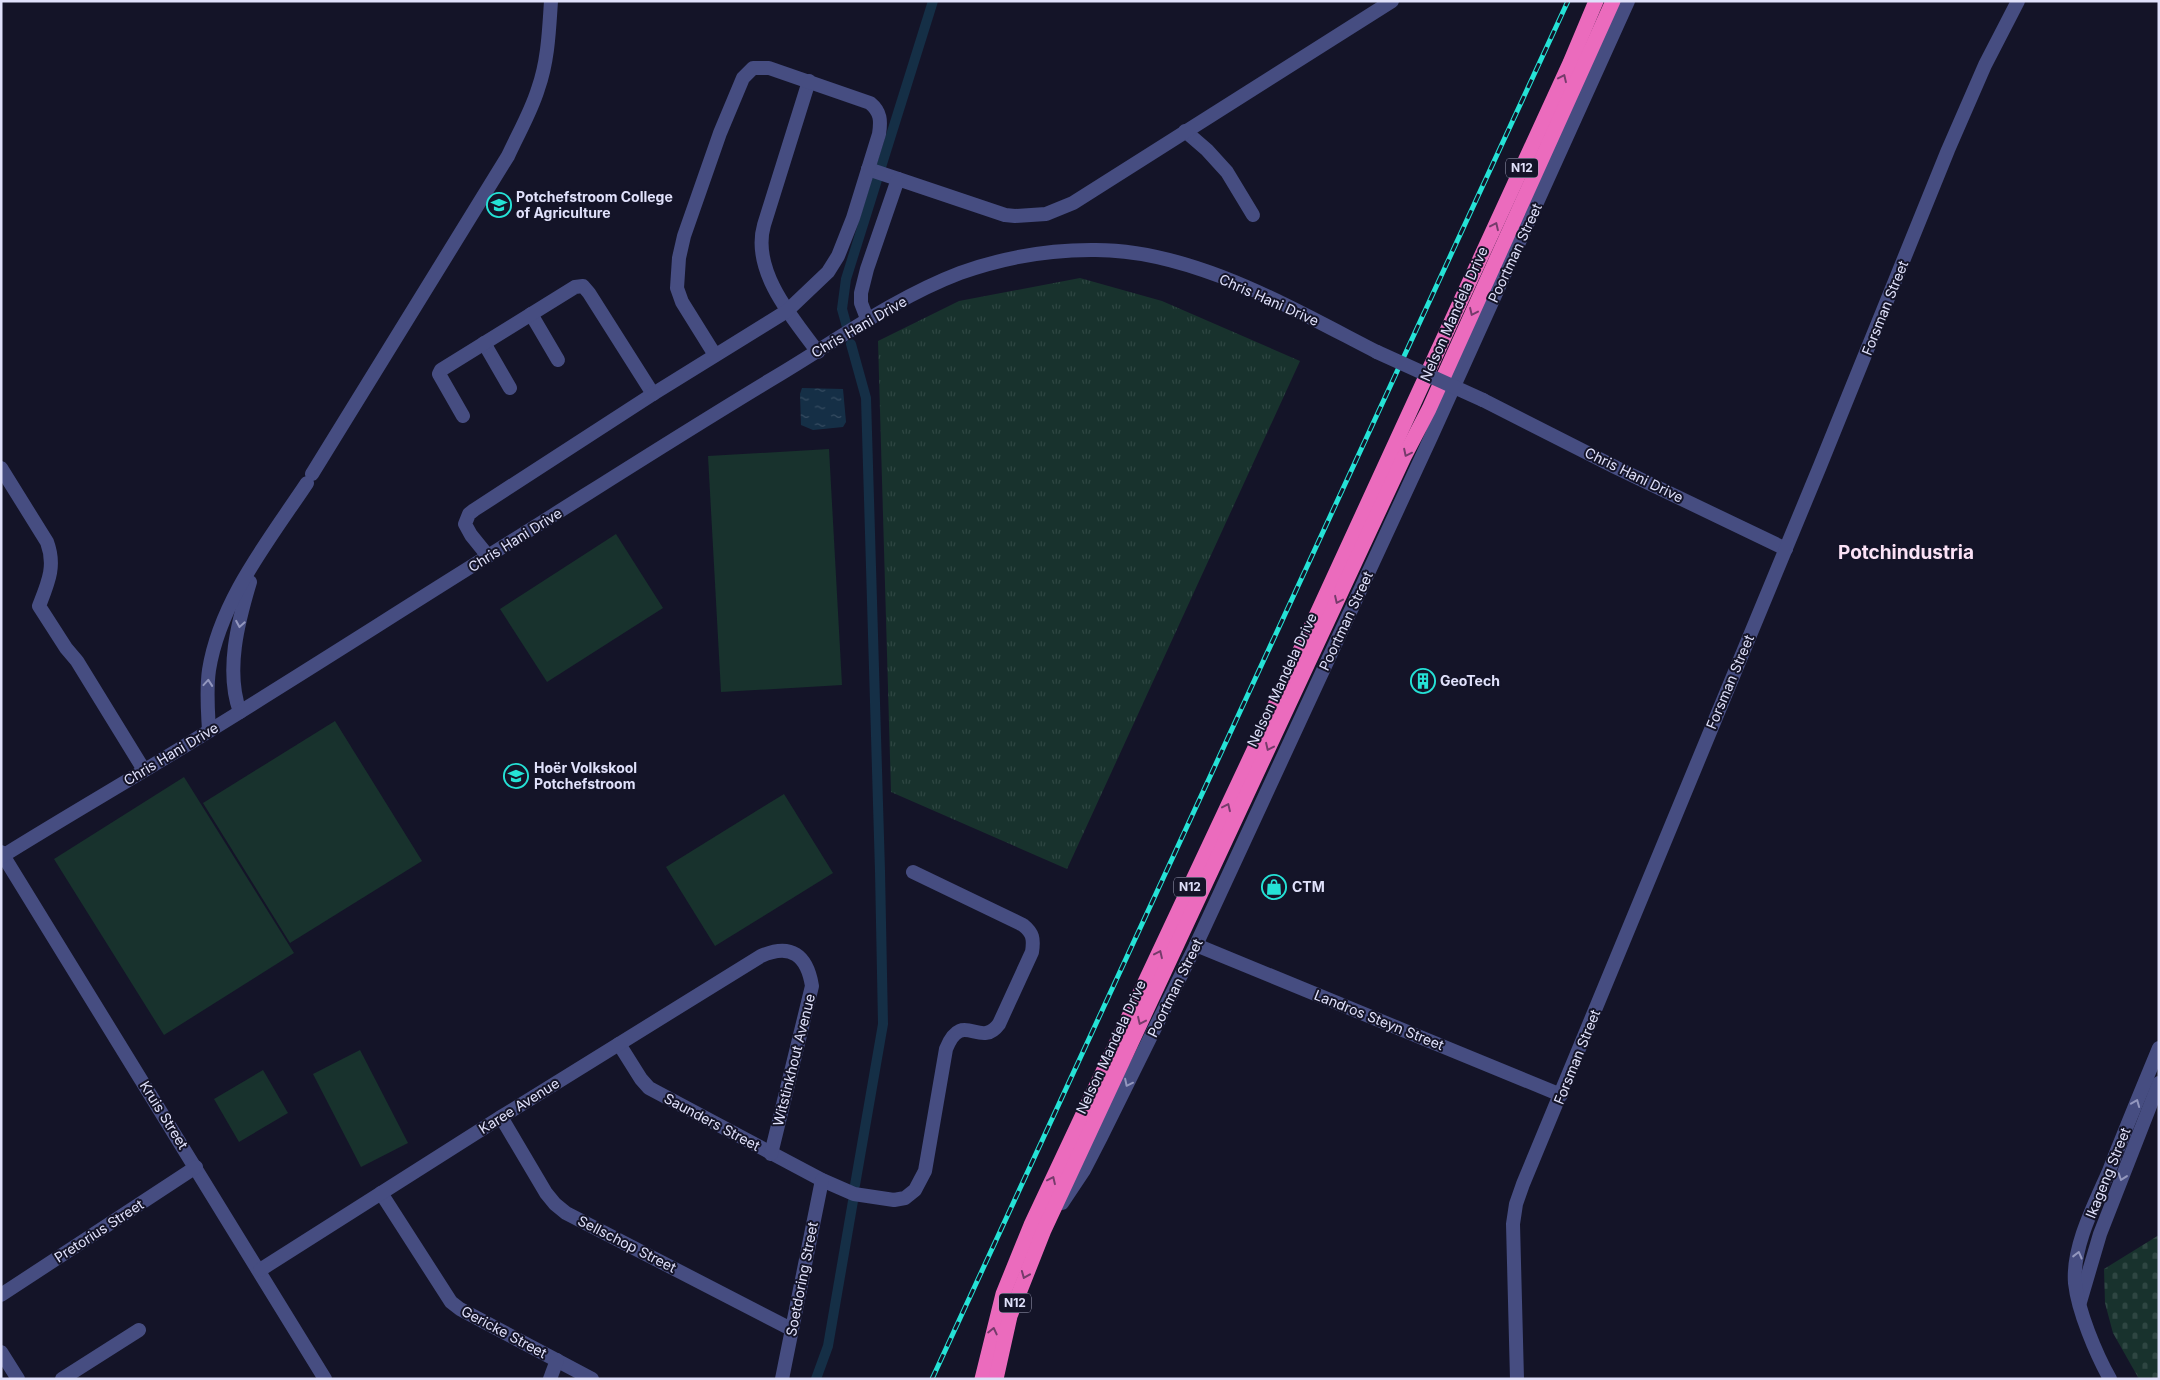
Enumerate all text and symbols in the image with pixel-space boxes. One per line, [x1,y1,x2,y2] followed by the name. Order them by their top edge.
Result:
[1556,74,1567,83] one-way arrow
[1506,158,1538,178] road number: N12
[516,188,673,221] place label: Potchefstroom College of Agriculture
[486,192,512,218] school or university icon: Potchefstroom College of Agriculture
[1484,200,1545,305] street label: Poortman Street
[1489,222,1499,231] one-way arrow
[1416,244,1491,384] street label: Nelson Mandela Drive
[1858,258,1911,358] street label: Forsman Street
[1217,270,1322,329] street label: Chris Hani Drive
[808,292,909,361] street label: Chris Hani Drive
[1468,307,1479,316] one-way arrow
[1582,443,1686,506] street label: Chris Hani Drive
[1403,447,1413,456] one-way arrow
[465,504,565,575] street label: Chris Hani Drive
[1838,541,1974,564] district label: Potchindustria
[1315,568,1376,673] street label: Poortman Street
[1334,595,1345,604] one-way arrow
[1243,610,1320,749] street label: Nelson Mandela Drive
[235,619,246,628] one-way arrow
[1702,632,1757,731] street label: Forsman Street
[1410,668,1436,694] building icon: GeoTech
[1440,672,1500,689] place label: GeoTech
[202,678,213,686] one-way arrow
[120,719,221,788] street label: Chris Hani Drive
[1265,742,1275,751] one-way arrow
[534,759,637,792] place label: Hoër Volkskool Potchefstroom
[503,763,529,789] school or university icon: Hoër Volkskool Potchefstroom
[1221,803,1232,812] one-way arrow
[1261,874,1287,900] shop icon: CTM
[1174,878,1206,896] road number: N12
[1292,878,1325,895] place label: CTM
[1143,935,1206,1040] street label: Poortman Street
[1153,950,1163,959] one-way arrow
[1072,977,1149,1116] street label: Nelson Mandela Drive
[1312,986,1447,1053] street label: Landros Steyn Street
[769,992,818,1128] street label: Witstinkhout Avenue
[1550,1007,1603,1107] street label: Forsman Street
[1137,1016,1147,1025] one-way arrow
[475,1074,562,1137] street label: Karee Avenue
[1124,1077,1134,1086] one-way arrow
[137,1078,192,1152] street label: Kruis Street
[661,1089,763,1154] street label: Saunders Street
[2130,1099,2140,1108] one-way arrow
[2082,1125,2134,1221] street label: Ikageng Street
[2118,1172,2128,1181] one-way arrow
[1046,1176,1056,1185] one-way arrow
[51,1195,147,1266] street label: Pretorius Street
[575,1211,680,1276] street label: Sellschop Street
[782,1220,821,1338] street label: Soetdoring Street
[2072,1250,2083,1259] one-way arrow
[1021,1270,1032,1279] one-way arrow
[999,1294,1031,1312] road number: N12
[459,1302,550,1361] street label: Gericke Street
[987,1327,998,1336] one-way arrow

